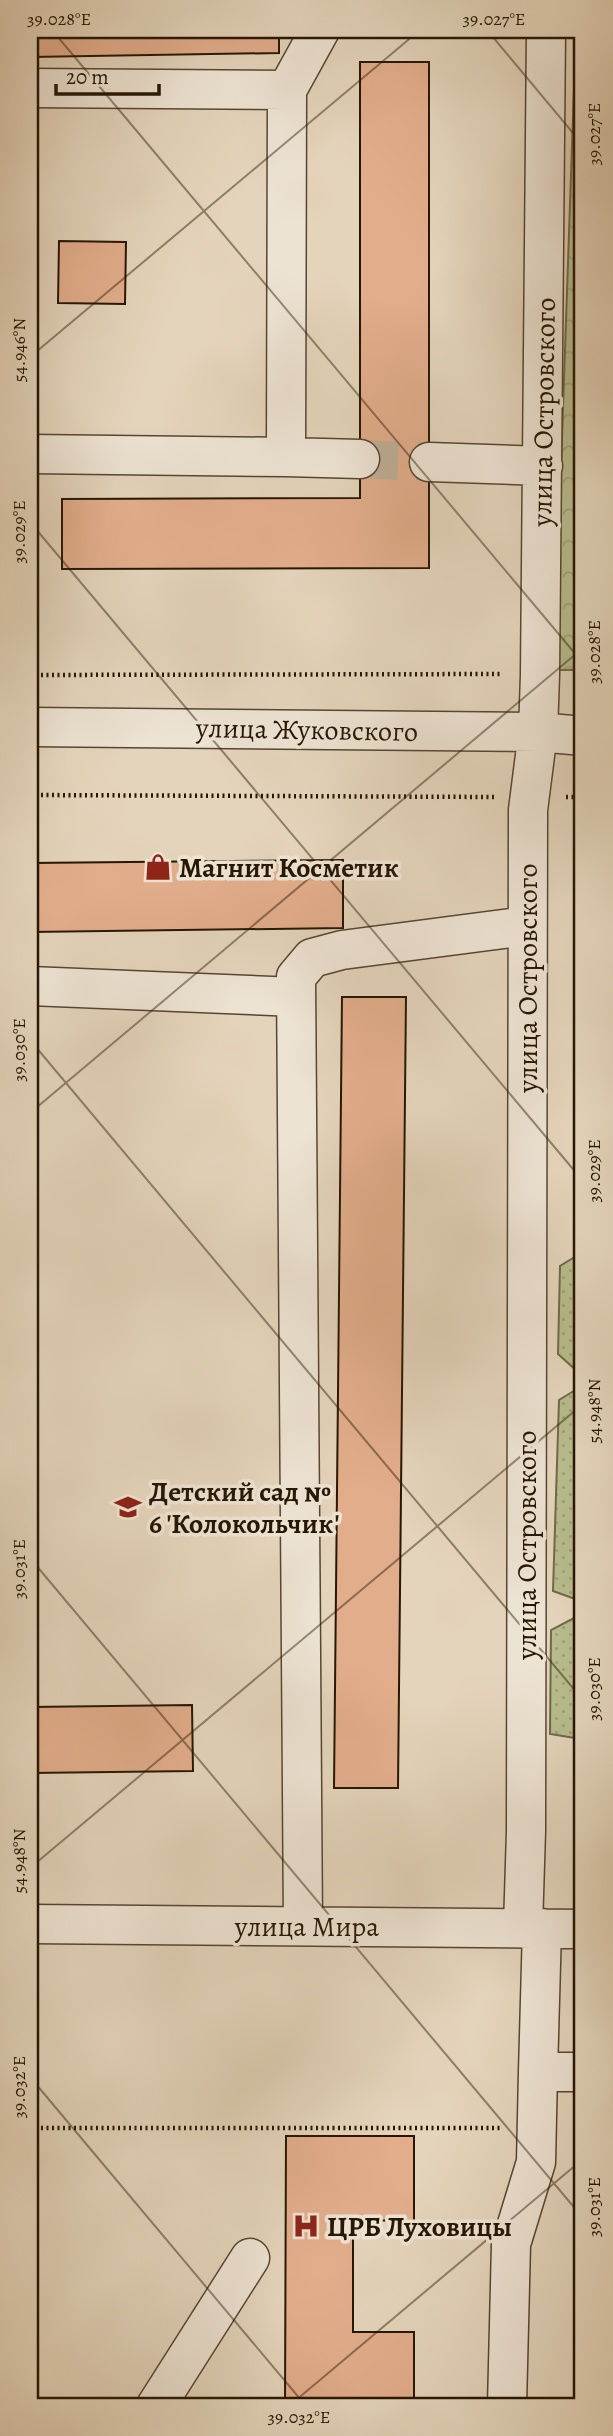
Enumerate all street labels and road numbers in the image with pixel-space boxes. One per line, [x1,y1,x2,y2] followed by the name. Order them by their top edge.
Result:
[523,297,565,528] street label: улица Островского
[195,709,418,751] street label: улица Жуковского
[509,863,547,1094] street label: улица Островского
[508,1430,546,1661] street label: улица Островского
[234,1908,379,1946] street label: улица Мира

